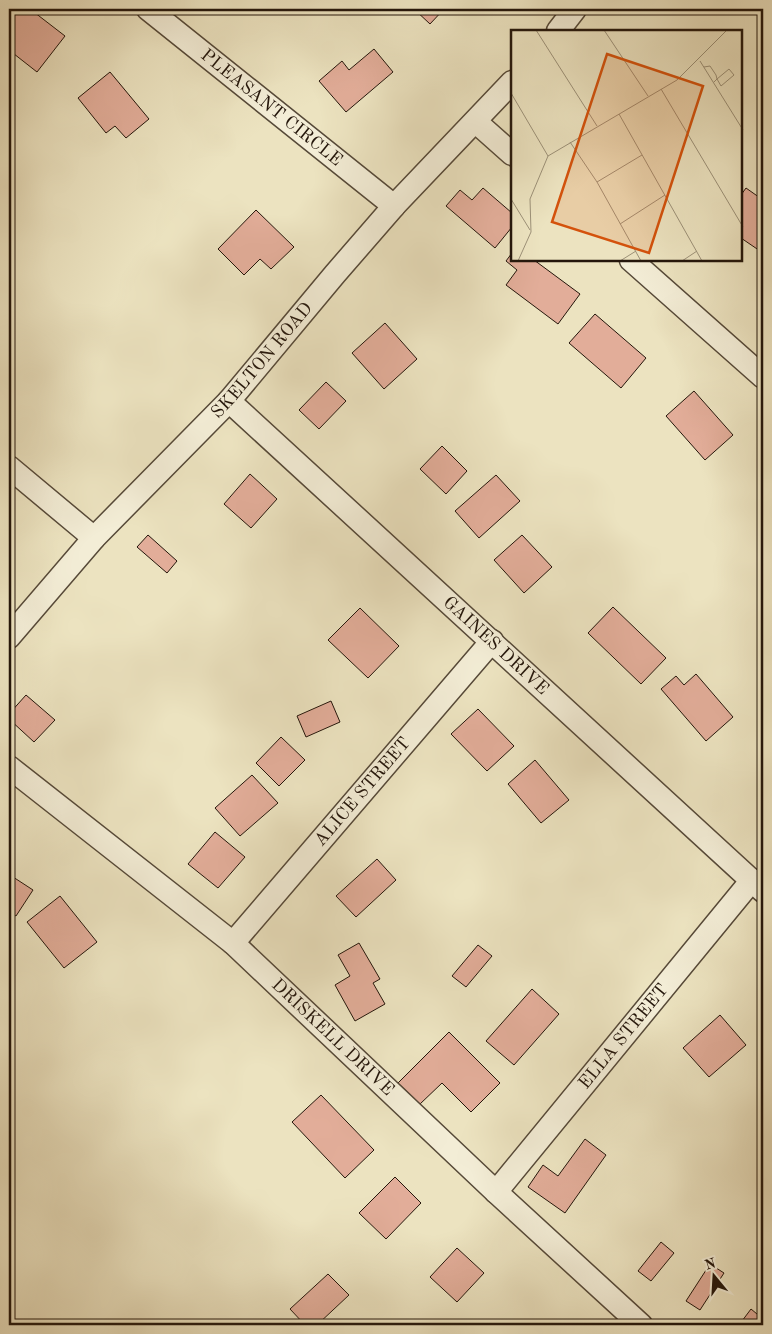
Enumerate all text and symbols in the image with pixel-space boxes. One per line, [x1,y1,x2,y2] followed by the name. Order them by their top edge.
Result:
[511,30,742,261] inset map
[197,46,345,170] street label: PLEASANT CIRCLE
[208,299,316,422] street label: SKELTON ROAD
[439,593,552,698] street label: GAINES DRIVE
[311,734,414,850] street label: ALICE STREET
[268,975,397,1099] street label: DRISKELL DRIVE
[575,981,672,1093] street label: ELLA STREET
[690,1252,740,1302] north arrow
[703,1256,718,1273] text: N

